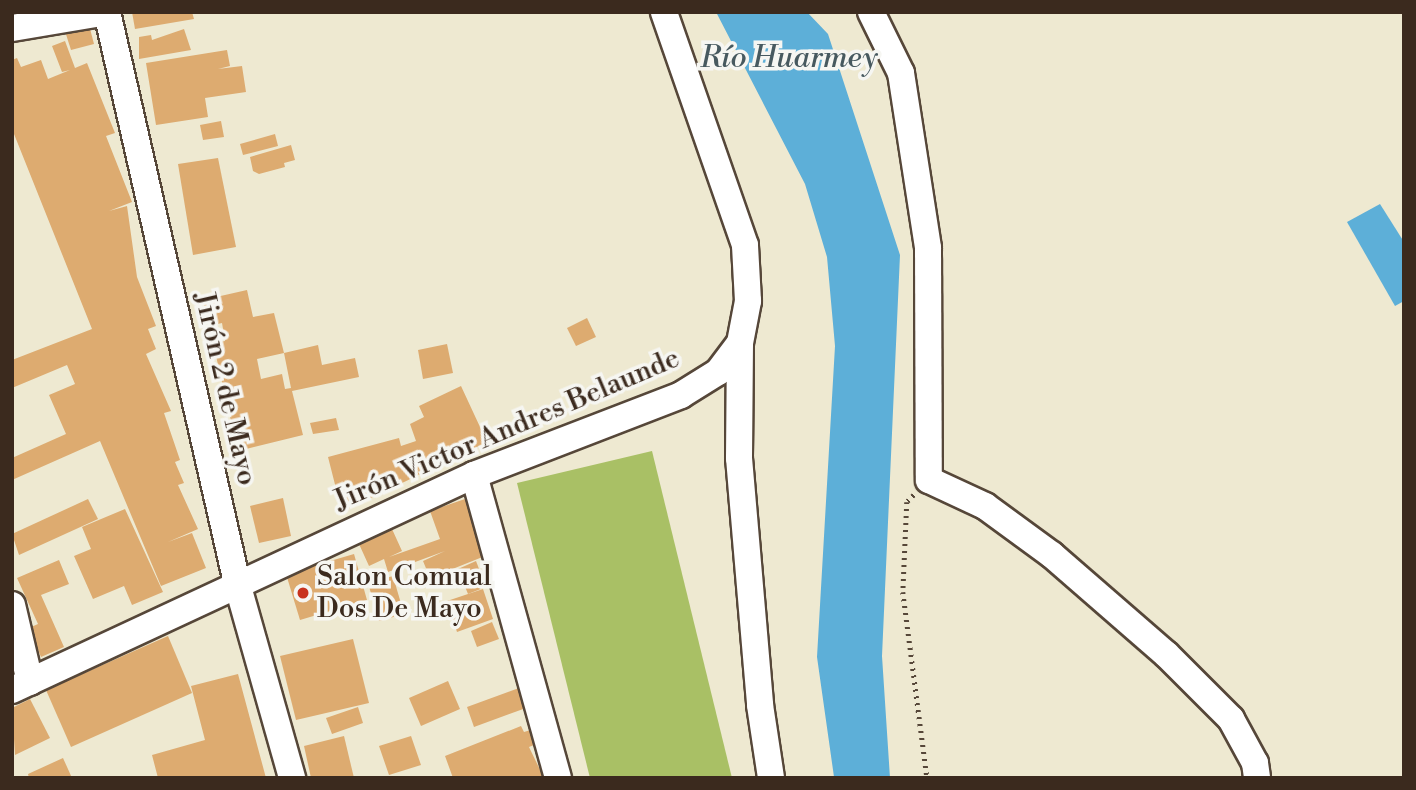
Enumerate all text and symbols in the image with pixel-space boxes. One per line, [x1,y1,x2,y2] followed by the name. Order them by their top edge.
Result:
[700,40,878,76] water label: Río Huarmey
[186,289,264,489] street label: Jirón 2 de Mayo
[329,342,685,518] street label: Jirón Victor Andres Belaunde
[317,560,492,626] place label: Salon Comual Dos De Mayo
[295,585,311,601] marker: Salon Comual Dos De Mayo

